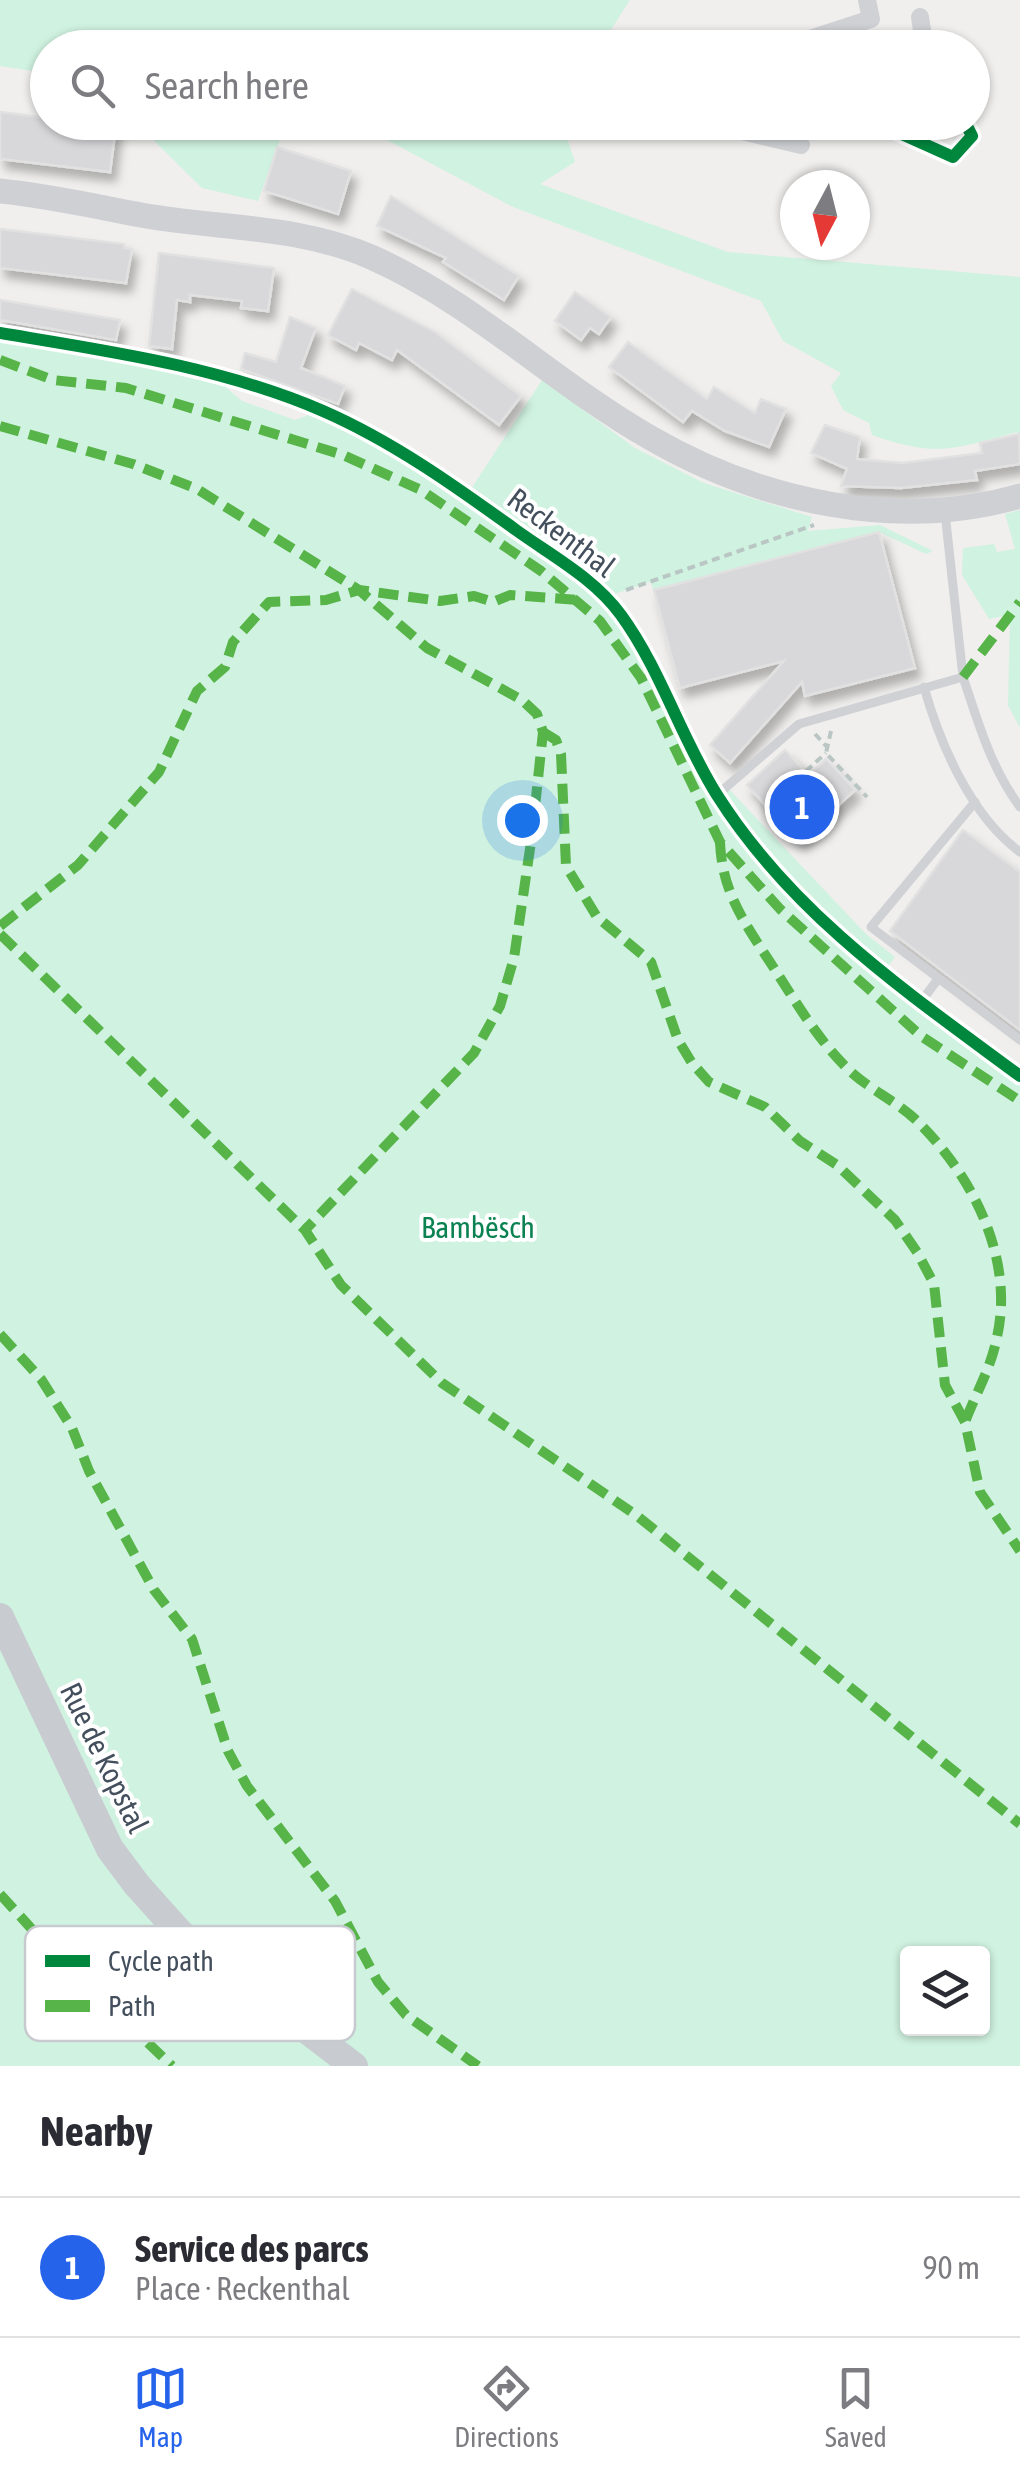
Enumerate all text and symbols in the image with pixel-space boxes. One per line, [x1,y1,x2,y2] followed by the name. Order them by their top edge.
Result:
[30,30,990,140] search box
[65,58,120,113] icon: search
[145,64,309,107] text: Search here
[780,170,870,260] north arrow
[501,481,622,584] street label: Reckenthal
[770,770,834,844] pin: 1
[497,795,548,846] your location
[421,1210,535,1244] park label: Bambësch
[54,1677,156,1838] street label: Rue de Kopstal
[25,1926,355,2041] legend
[108,1945,214,1977] text: Cycle path
[900,1946,990,2036] map controls
[900,1946,990,2036] button: layers
[108,1990,156,2022] text: Path
[40,2107,153,2155] text: Nearby
[135,2227,369,2270] text: Service des parcs
[65,2249,80,2286] text: 1
[922,2249,980,2286] text: 90 m
[135,2270,350,2307] text: Place · Reckenthal
[133,2361,188,2453] tab: Map
[454,2361,559,2453] tab: Directions
[825,2361,887,2453] tab: Saved

